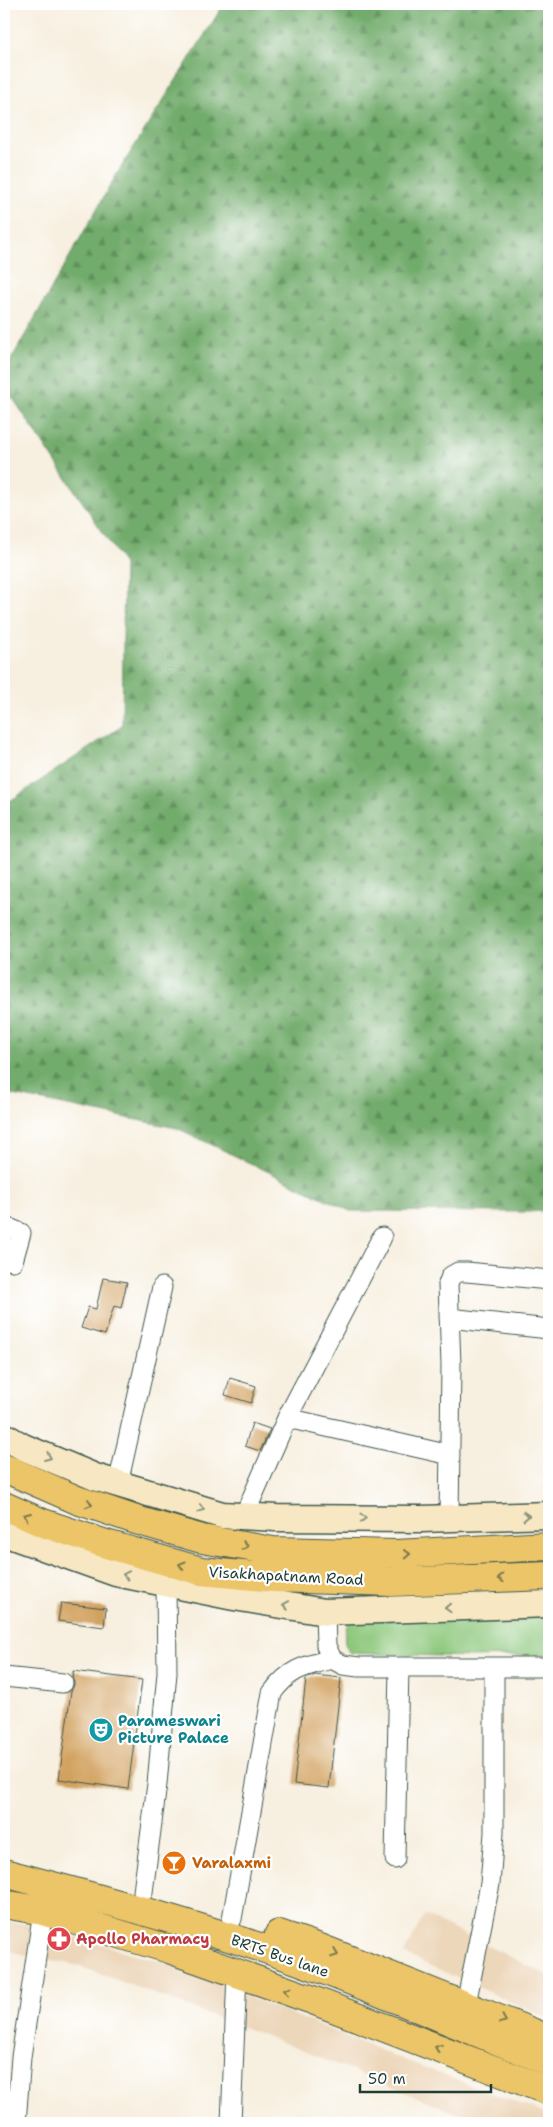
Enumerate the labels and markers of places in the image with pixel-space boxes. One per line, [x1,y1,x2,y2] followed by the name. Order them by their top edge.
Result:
[118,1711,229,1748] place label: Parameswari Picture Palace
[88,1717,114,1743] theatre icon: Parameswari Picture Palace
[161,1850,187,1876] bar icon: Varalaxmi
[192,1853,271,1873] place label: Varalaxmi
[46,1926,72,1952] pharmacy icon: Apollo Pharmacy
[76,1929,209,1949] place label: Apollo Pharmacy

